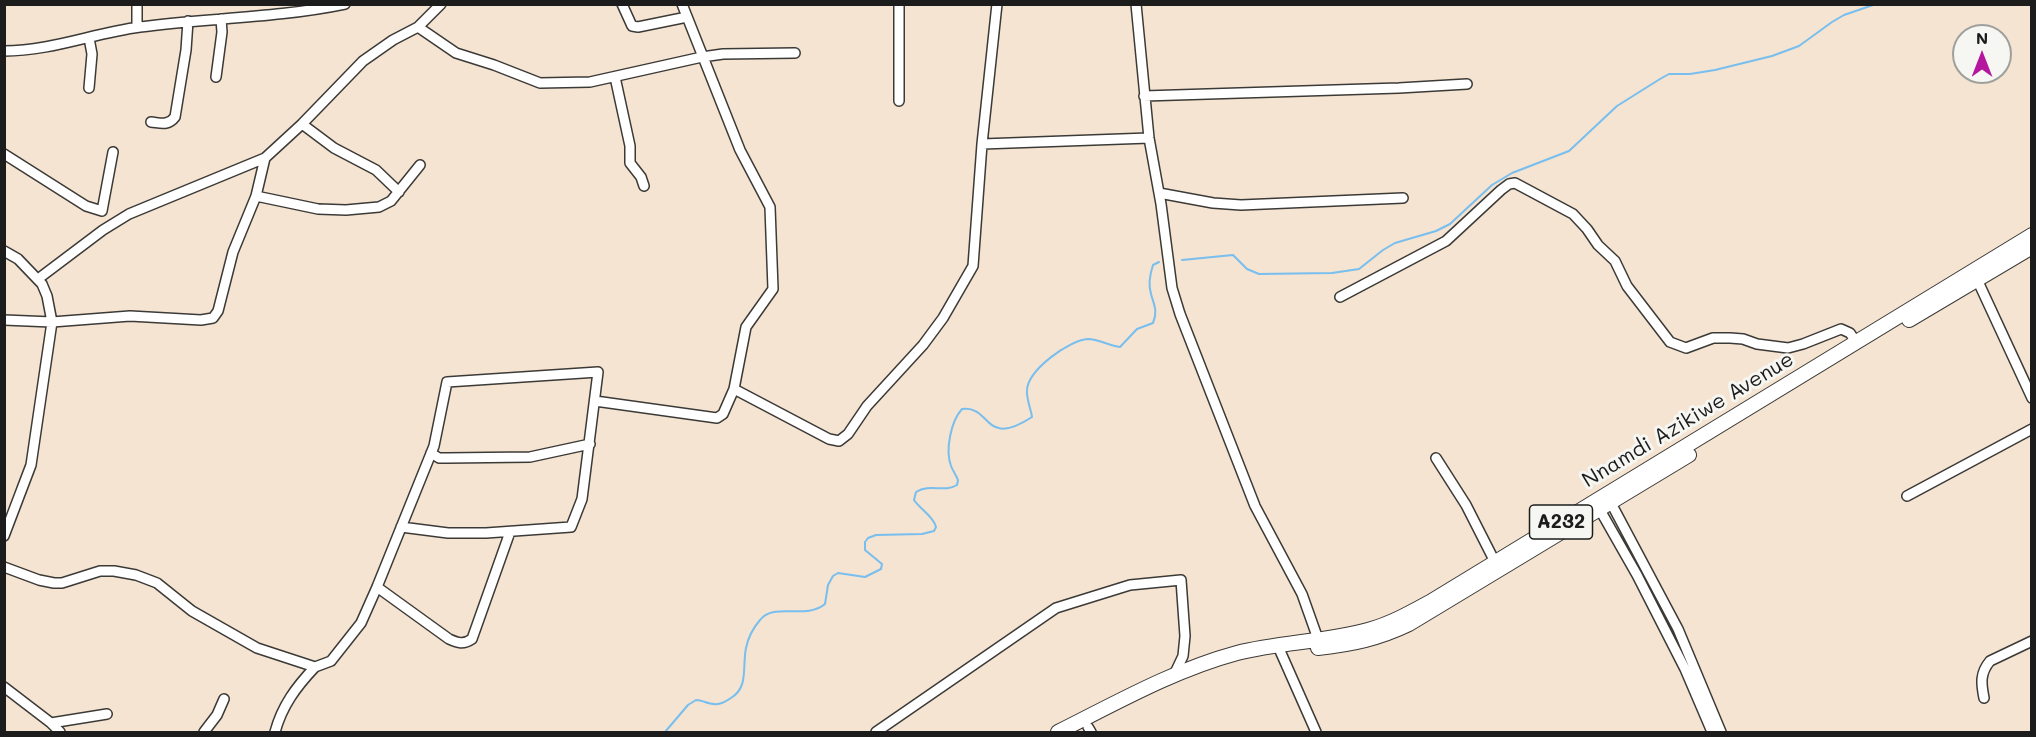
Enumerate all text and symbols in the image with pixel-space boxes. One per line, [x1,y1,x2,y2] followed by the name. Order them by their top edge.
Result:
[1952,24,2012,84] north arrow
[1976,27,1988,48] text: N
[1578,347,1798,493] street label: Nnamdi Azikiwe Avenue
[1530,505,1592,539] road number: A232

